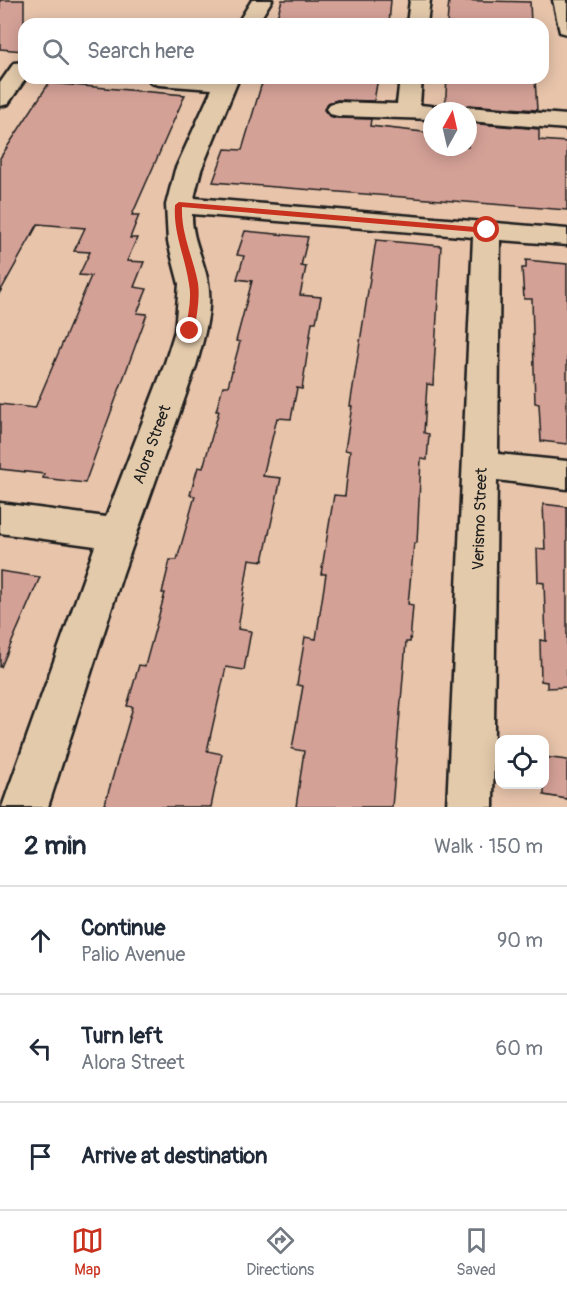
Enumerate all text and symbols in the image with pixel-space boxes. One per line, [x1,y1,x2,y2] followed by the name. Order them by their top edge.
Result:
[18,18,549,84] search box
[39,35,72,68] icon: search
[87,37,194,65] text: Search here
[423,102,477,156] north arrow
[473,216,499,242] route start
[176,317,202,343] route end
[128,402,176,487] street label: Alora Street
[468,467,492,571] street label: Verismo Street
[495,735,549,789] map controls
[495,735,549,789] button: locate
[24,830,86,862] text: 2 min
[434,834,543,859] text: Walk · 150 m
[81,914,165,942] text: Continue
[24,924,57,957] icon: ahead
[497,928,543,953] text: 90 m
[81,942,185,967] text: Palio Avenue
[81,1022,163,1050] text: Turn left
[24,1032,57,1065] icon: left
[496,1036,543,1061] text: 60 m
[81,1050,185,1075] text: Alora Street
[24,1140,57,1173] icon: arrive
[81,1142,267,1170] text: Arrive at destination
[71,1224,104,1280] tab: Map
[246,1224,314,1280] tab: Directions
[456,1224,496,1280] tab: Saved

